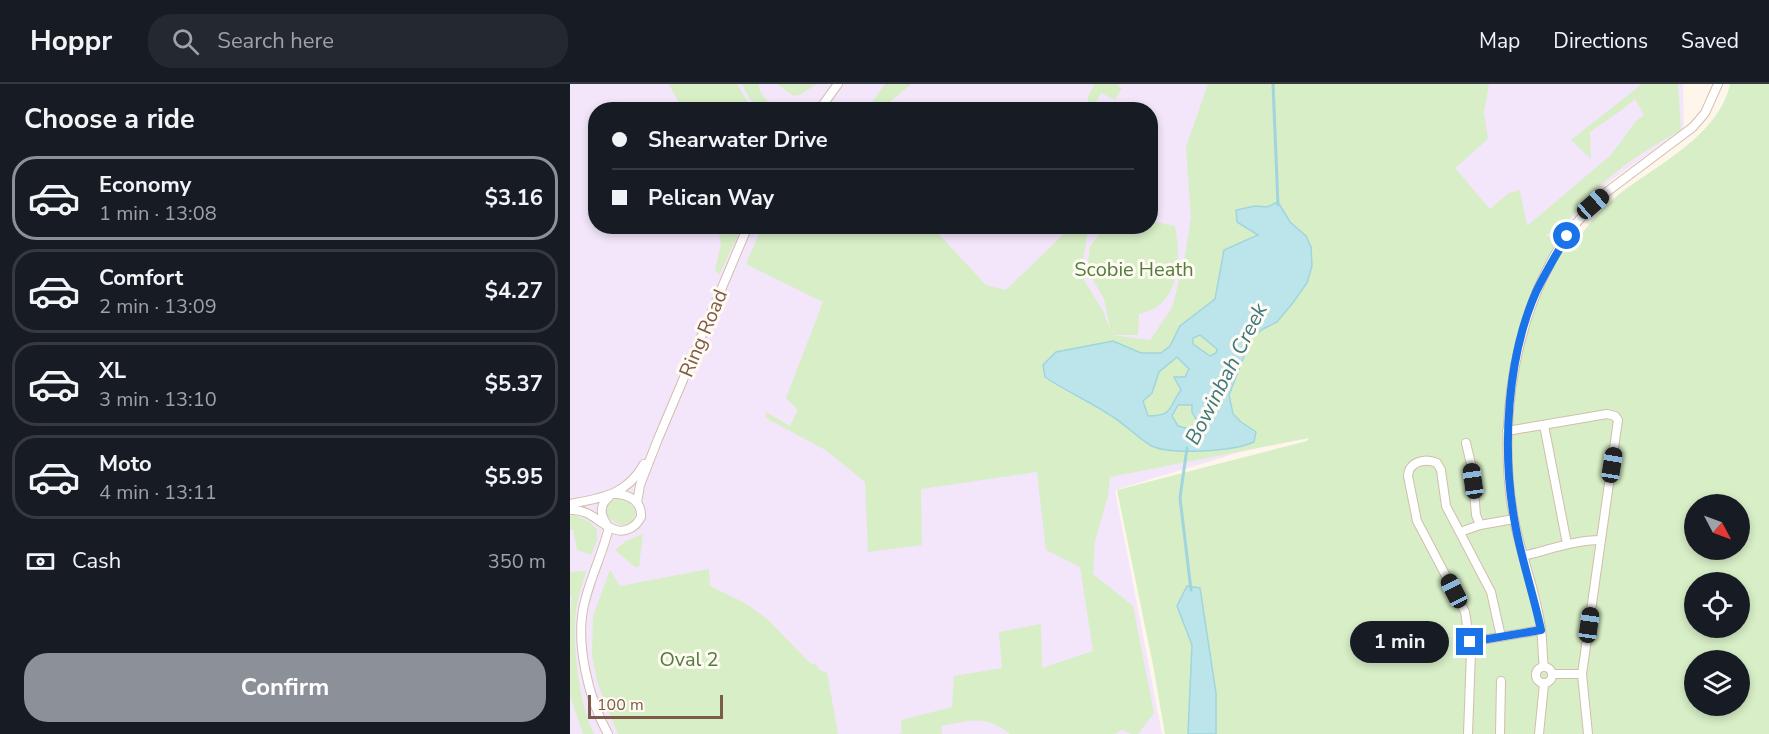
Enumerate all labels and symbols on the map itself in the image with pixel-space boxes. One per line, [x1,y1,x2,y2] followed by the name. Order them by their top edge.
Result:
[1574,185,1612,223] car
[1553,222,1580,249] route start
[1074,256,1194,283] park label: Scobie Heath
[673,285,734,381] street label: Ring Road
[1178,298,1274,450] water label: Bowinbah Creek
[1600,446,1624,484] car
[1462,462,1484,500] car
[1684,494,1750,560] north arrow
[1438,571,1470,611] car
[1578,606,1600,644] car
[1350,621,1449,663] callout: 1 min
[1456,628,1483,655] route end
[659,646,719,673] park label: Oval 2
[588,692,723,720] scale bar

